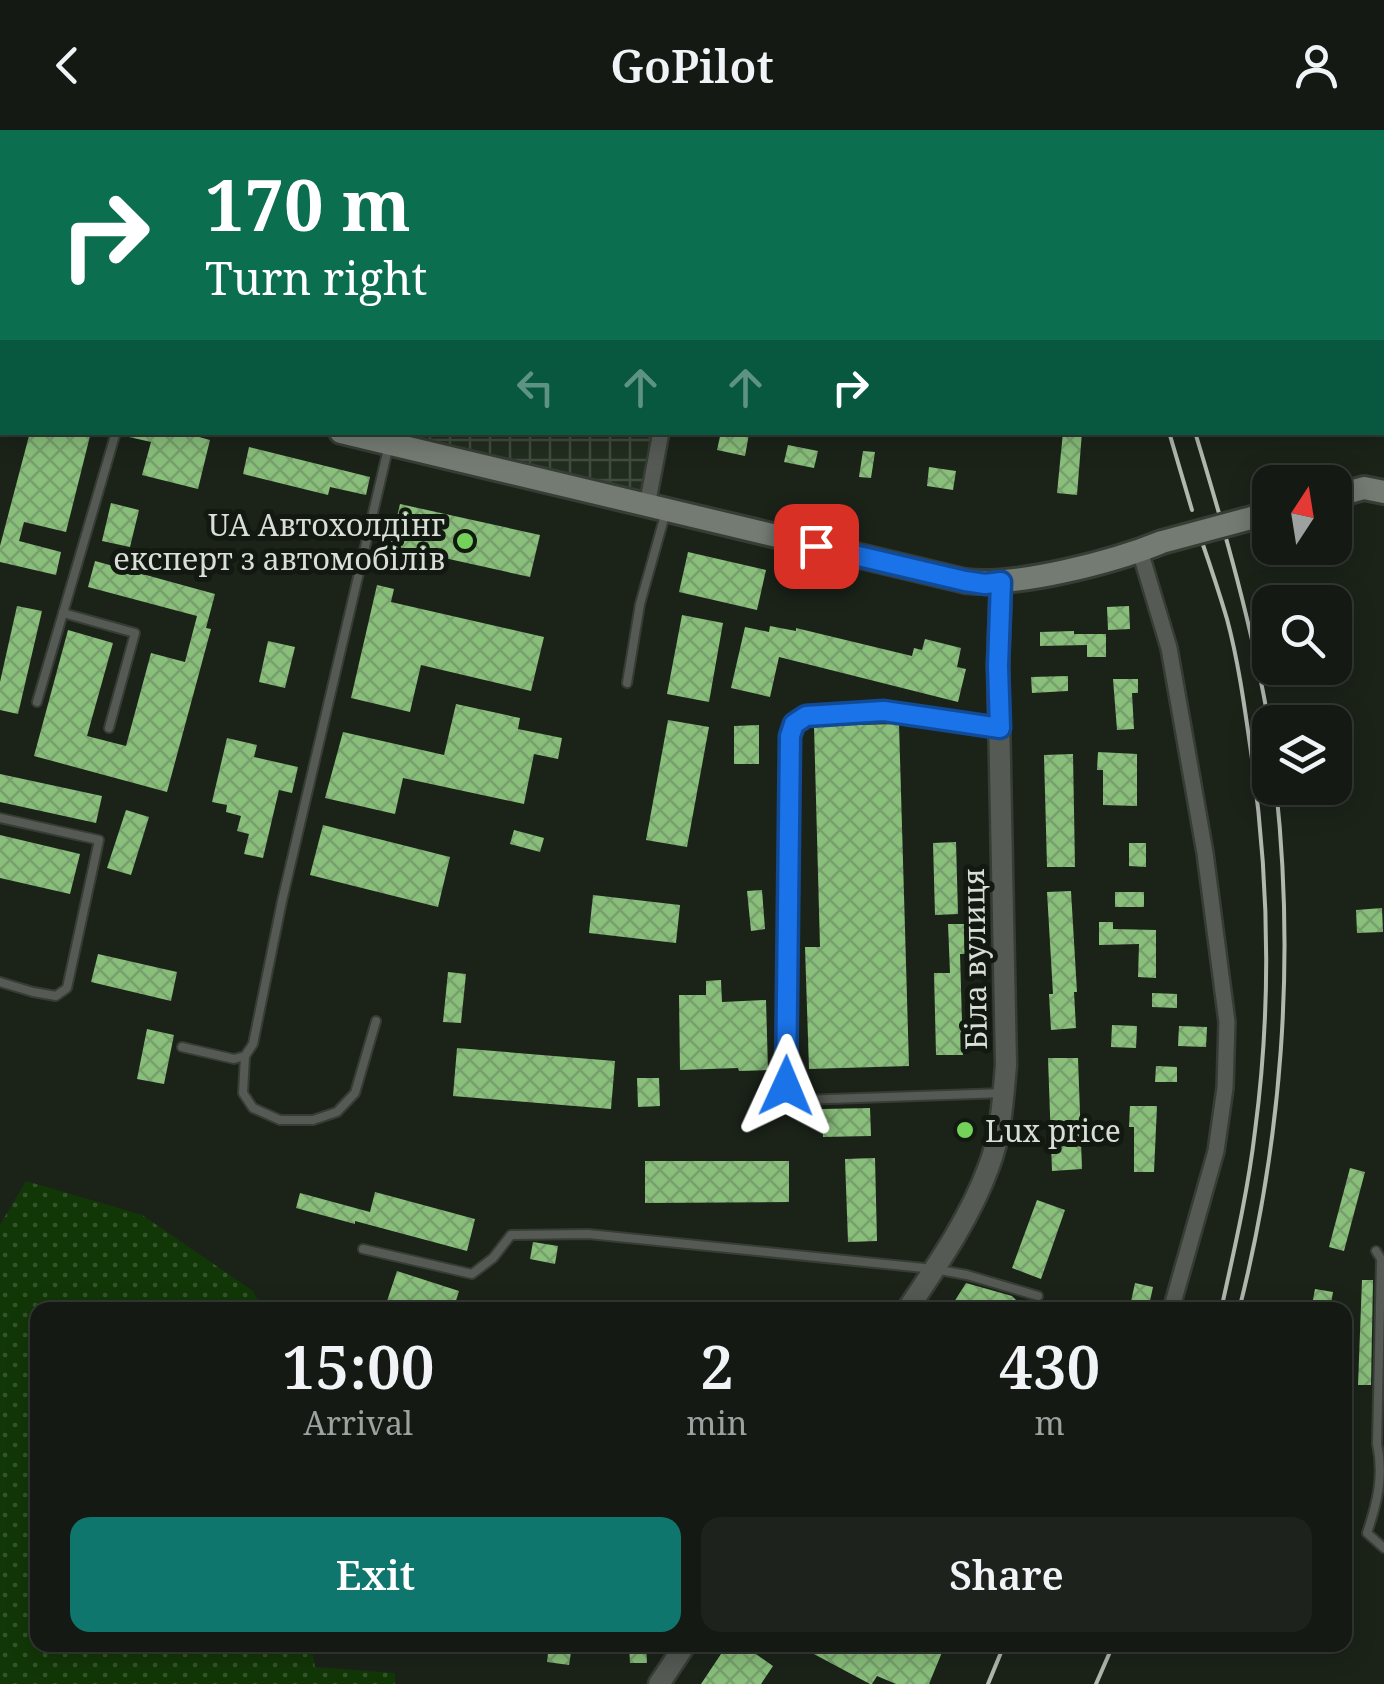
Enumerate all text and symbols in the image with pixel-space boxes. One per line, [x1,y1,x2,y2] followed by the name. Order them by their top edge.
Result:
[610,35,774,96] text: GoPilot
[40,38,95,93] icon: back
[1289,38,1344,93] icon: person
[205,156,411,252] text: 170 m
[40,170,170,300] icon: right
[205,247,427,308] text: Turn right
[508,360,563,415] icon: left
[613,360,668,415] icon: ahead
[718,360,773,415] icon: ahead
[823,360,878,415] icon: right
[1252,465,1352,565] north arrow
[1252,465,1352,805] map controls
[114,504,445,579] place label: UA Автохолдінг експерт з автомобілів
[774,504,859,589] pin
[789,519,844,574] icon: arrive
[454,530,476,552] marker: UA Автохолдінг експерт з автомобілів
[1252,585,1352,685] button: search
[1252,705,1352,805] button: layers
[952,868,996,1050] street label: Біла вулиця
[734,1034,838,1138] position arrow
[985,1110,1121,1151] place label: Lux price
[954,1119,976,1141] marker: Lux price
[282,1325,435,1407] text: 15:00
[700,1325,734,1407] text: 2
[999,1325,1100,1407] text: 430
[303,1401,413,1444] text: Arrival
[686,1401,747,1444] text: min
[1035,1401,1065,1444] text: m
[70,1517,681,1632] button: Exit
[701,1517,1312,1632] button: Share

